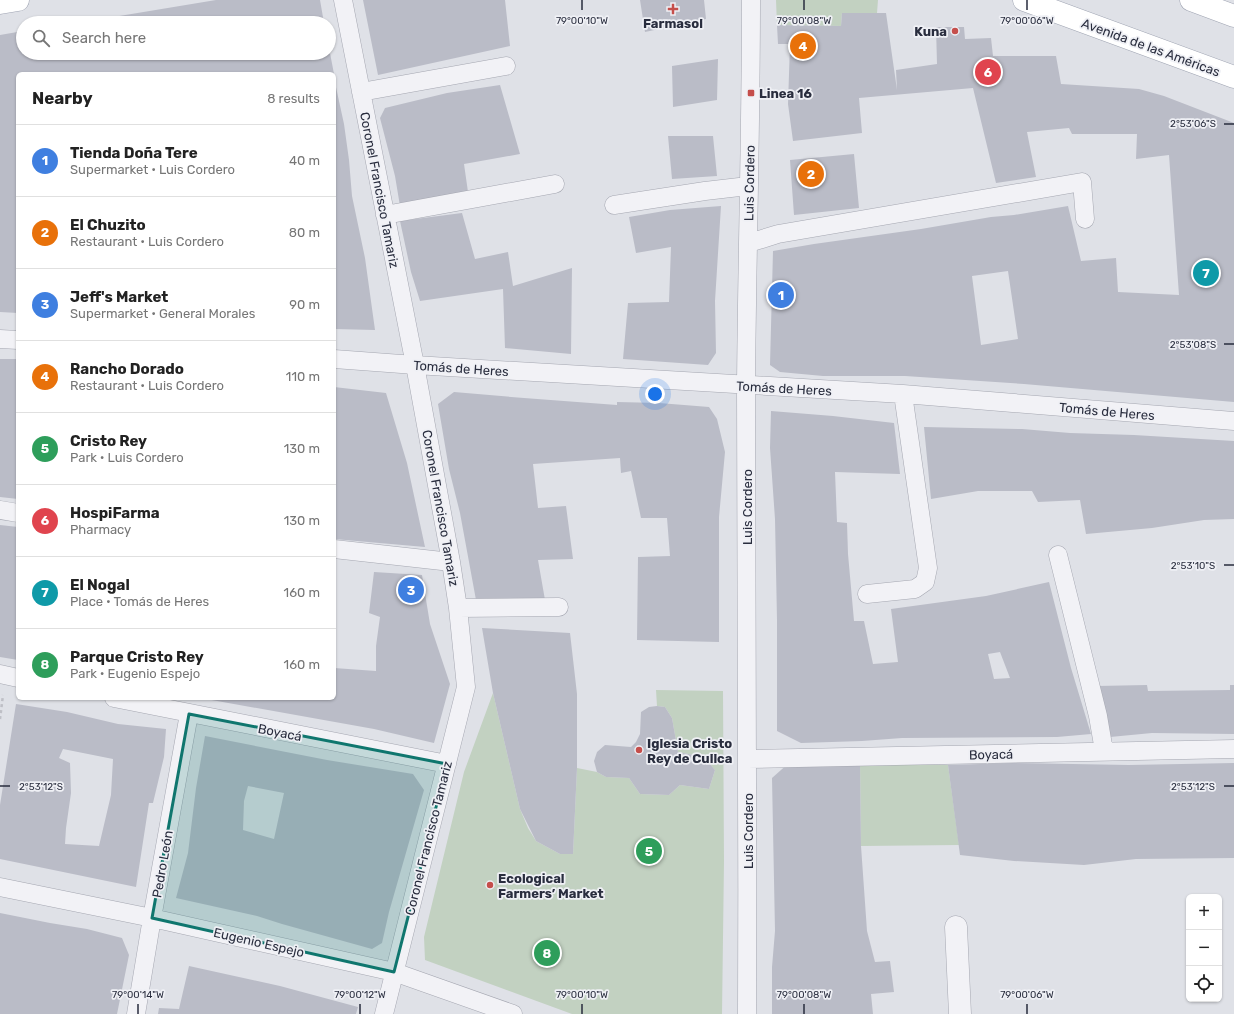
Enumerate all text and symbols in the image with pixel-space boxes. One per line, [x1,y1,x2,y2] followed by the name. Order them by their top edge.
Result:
[668,4,678,14] marker: Farmasol
[556,15,608,27] text: 79°00'10"W
[777,15,831,27] text: 79°00'08"W
[1000,15,1054,27] text: 79°00'06"W
[1080,15,1222,80] street label: Avenida de las Américas
[16,16,336,60] search box
[643,16,703,31] place label: Farmasol
[914,24,947,39] place label: Kuna
[950,26,960,36] marker: Kuna
[30,27,52,49] icon: search
[62,29,146,47] text: Search here
[790,31,816,61] pin: 4
[975,57,1001,87] pin: 6
[759,86,812,101] place label: Linea 16
[32,88,93,108] text: Nearby
[746,88,756,98] marker: Linea 16
[267,91,320,106] text: 8 results
[357,111,402,270] street label: Coronel Francisco Tamariz
[1170,118,1216,130] text: 2°53'06"S
[70,144,198,162] text: Tienda Doña Tere
[741,145,758,221] street label: Luis Cordero
[42,153,48,168] text: 1
[289,153,320,168] text: 40 m
[798,159,824,189] pin: 2
[70,162,235,177] text: Supermarket · Luis Cordero
[70,216,146,234] text: El Chuzito
[41,225,49,240] text: 2
[289,225,320,240] text: 80 m
[70,234,224,249] text: Restaurant · Luis Cordero
[1193,258,1219,288] pin: 7
[768,280,794,310] pin: 1
[70,288,168,306] text: Jeff's Market
[41,297,49,312] text: 3
[289,297,320,312] text: 90 m
[70,306,255,321] text: Supermarket · General Morales
[1170,339,1216,351] text: 2°53'08"S
[413,358,510,379] street label: Tomás de Heres
[70,360,184,378] text: Rancho Dorado
[41,369,49,384] text: 4
[286,369,320,384] text: 110 m
[70,378,224,393] text: Restaurant · Luis Cordero
[736,379,833,399] street label: Tomás de Heres
[645,384,665,404] your location
[1059,400,1156,423] street label: Tomás de Heres
[419,429,462,588] street label: Coronel Francisco Tamariz
[70,432,147,450] text: Cristo Rey
[41,441,49,456] text: 5
[284,441,320,456] text: 130 m
[70,450,184,465] text: Park · Luis Cordero
[740,469,755,545] street label: Luis Cordero
[70,504,160,522] text: HospiFarma
[41,513,49,528] text: 6
[284,513,320,528] text: 130 m
[70,522,131,537] text: Pharmacy
[1171,560,1215,572] text: 2°53'10"S
[398,575,424,605] pin: 3
[70,576,130,594] text: El Nogal
[41,585,49,600] text: 7
[284,585,320,600] text: 160 m
[70,594,209,609] text: Place · Tomás de Heres
[70,648,204,666] text: Parque Cristo Rey
[41,657,49,672] text: 8
[284,657,320,672] text: 160 m
[70,666,200,681] text: Park · Eugenio Espejo
[257,721,303,744] street label: Boyacá
[647,736,732,766] place label: Iglesia Cristo Rey de Cullca
[634,745,644,755] marker: Iglesia Cristo Rey de Cullca
[969,747,1013,762] street label: Boyacá
[402,759,455,917] street label: Coronel Francisco Tamariz
[19,781,63,793] text: 2°53'12"S
[1171,781,1215,793] text: 2°53'12"S
[741,793,756,869] street label: Luis Cordero
[149,829,176,899] street label: Pedro León
[636,836,662,866] pin: 5
[498,871,603,901] place label: Ecological Farmers’ Market
[485,880,495,890] marker: Ecological Farmers’ Market
[1186,894,1222,1002] map controls
[1186,894,1222,930] button: +
[212,925,306,961] street label: Eugenio Espejo
[1186,930,1222,966] button: −
[534,938,560,968] pin: 8
[1186,966,1222,1002] button: locate
[112,989,164,1001] text: 79°00'14"W
[334,989,386,1001] text: 79°00'12"W
[556,989,608,1001] text: 79°00'10"W
[777,989,831,1001] text: 79°00'08"W
[1000,989,1054,1001] text: 79°00'06"W

